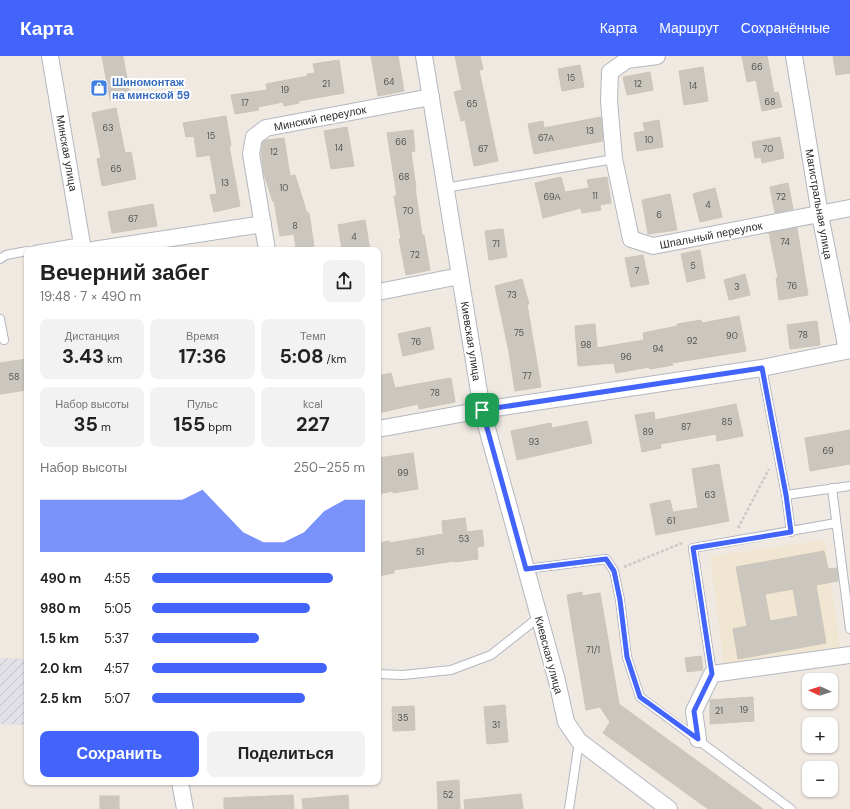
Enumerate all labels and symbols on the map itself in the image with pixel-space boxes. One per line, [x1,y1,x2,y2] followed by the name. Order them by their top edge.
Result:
[751,61,763,73] house number: 66
[567,72,575,84] house number: 15
[112,75,190,102] place label: Шиномонтаж на минской 59
[383,76,395,88] house number: 64
[89,78,109,98] shop icon: Шиномонтаж на минской 59
[322,78,330,90] house number: 21
[634,78,642,90] house number: 12
[689,80,698,92] house number: 14
[281,84,290,96] house number: 19
[764,96,776,108] house number: 68
[241,97,249,109] house number: 17
[467,98,477,110] house number: 65
[273,102,368,134] street label: Минский переулок
[53,114,81,193] street label: Минская улица
[103,122,113,134] house number: 63
[586,125,594,137] house number: 13
[207,130,215,142] house number: 15
[538,132,554,144] house number: 67А
[645,134,653,146] house number: 10
[395,136,407,148] house number: 66
[335,142,344,154] house number: 14
[478,143,488,155] house number: 67
[763,143,773,155] house number: 70
[270,146,278,158] house number: 12
[802,148,836,261] street label: Магистральная улица
[111,163,121,175] house number: 65
[398,171,410,183] house number: 68
[221,177,229,189] house number: 13
[280,182,288,194] house number: 10
[592,190,598,202] house number: 11
[543,191,561,203] house number: 69А
[776,191,786,203] house number: 72
[705,199,711,211] house number: 4
[403,205,413,217] house number: 70
[656,209,662,221] house number: 6
[128,213,138,225] house number: 67
[658,218,764,252] street label: Шпальный переулок
[292,220,298,232] house number: 8
[351,231,357,243] house number: 4
[780,236,790,248] house number: 74
[492,238,500,250] house number: 71
[410,249,420,261] house number: 72
[690,260,696,272] house number: 5
[635,265,640,277] house number: 7
[787,280,797,292] house number: 76
[734,281,740,293] house number: 3
[507,289,517,301] house number: 73
[458,300,484,383] street label: Киевская улица
[514,327,524,339] house number: 75
[798,329,808,341] house number: 78
[726,330,738,342] house number: 90
[687,335,697,347] house number: 92
[411,336,421,348] house number: 76
[581,339,591,351] house number: 98
[652,343,664,355] house number: 94
[620,351,632,363] house number: 96
[522,370,532,382] house number: 77
[9,371,19,383] house number: 58
[430,387,440,399] house number: 78
[465,393,499,427] pin
[722,416,732,428] house number: 85
[681,421,691,433] house number: 87
[643,426,654,438] house number: 89
[529,436,539,448] house number: 93
[822,445,834,457] house number: 69
[397,467,409,479] house number: 99
[705,489,715,501] house number: 63
[667,515,675,527] house number: 61
[459,533,469,545] house number: 53
[416,546,424,558] house number: 51
[532,614,566,696] street label: Киевская улица
[586,644,600,656] house number: 71/1
[802,673,838,709] north arrow
[740,704,749,716] house number: 19
[715,705,723,717] house number: 21
[398,712,408,724] house number: 35
[492,719,500,731] house number: 31
[443,789,453,801] house number: 52

